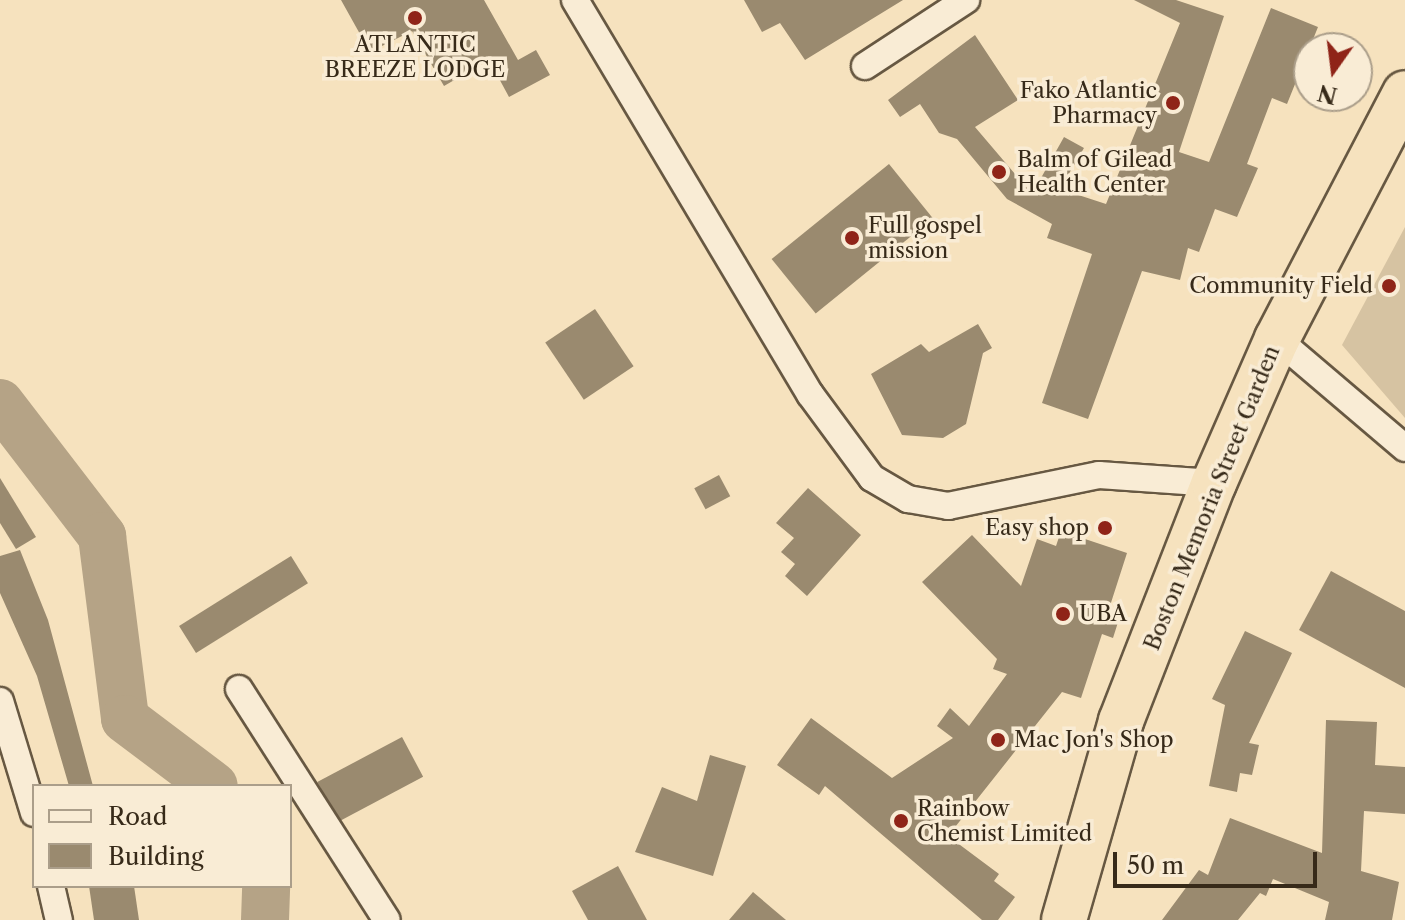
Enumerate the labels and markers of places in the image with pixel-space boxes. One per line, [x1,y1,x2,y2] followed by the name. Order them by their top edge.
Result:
[406,9,424,27] marker: ATLANTIC BREEZE LODGE
[325,31,505,82] place label: ATLANTIC BREEZE LODGE
[1019,77,1157,128] place label: Fako Atlantic Pharmacy
[1164,94,1182,112] marker: Fako Atlantic Pharmacy
[1017,146,1172,198] place label: Balm of Gilead Health Center
[988,161,1010,183] marker: Balm of Gilead Health Center
[868,212,982,264] place label: Full gospel mission
[843,229,861,247] marker: Full gospel mission
[1188,273,1373,299] place label: Community Field
[1380,277,1398,295] marker: Community Field
[984,515,1089,541] place label: Easy shop
[1096,519,1114,537] marker: Easy shop
[1079,601,1127,627] place label: UBA
[1054,605,1072,623] marker: UBA
[1014,727,1174,753] place label: Mac Jon's Shop
[989,731,1007,749] marker: Mac Jon's Shop
[917,795,1092,846] place label: Rainbow Chemist Limited
[892,812,910,830] marker: Rainbow Chemist Limited

